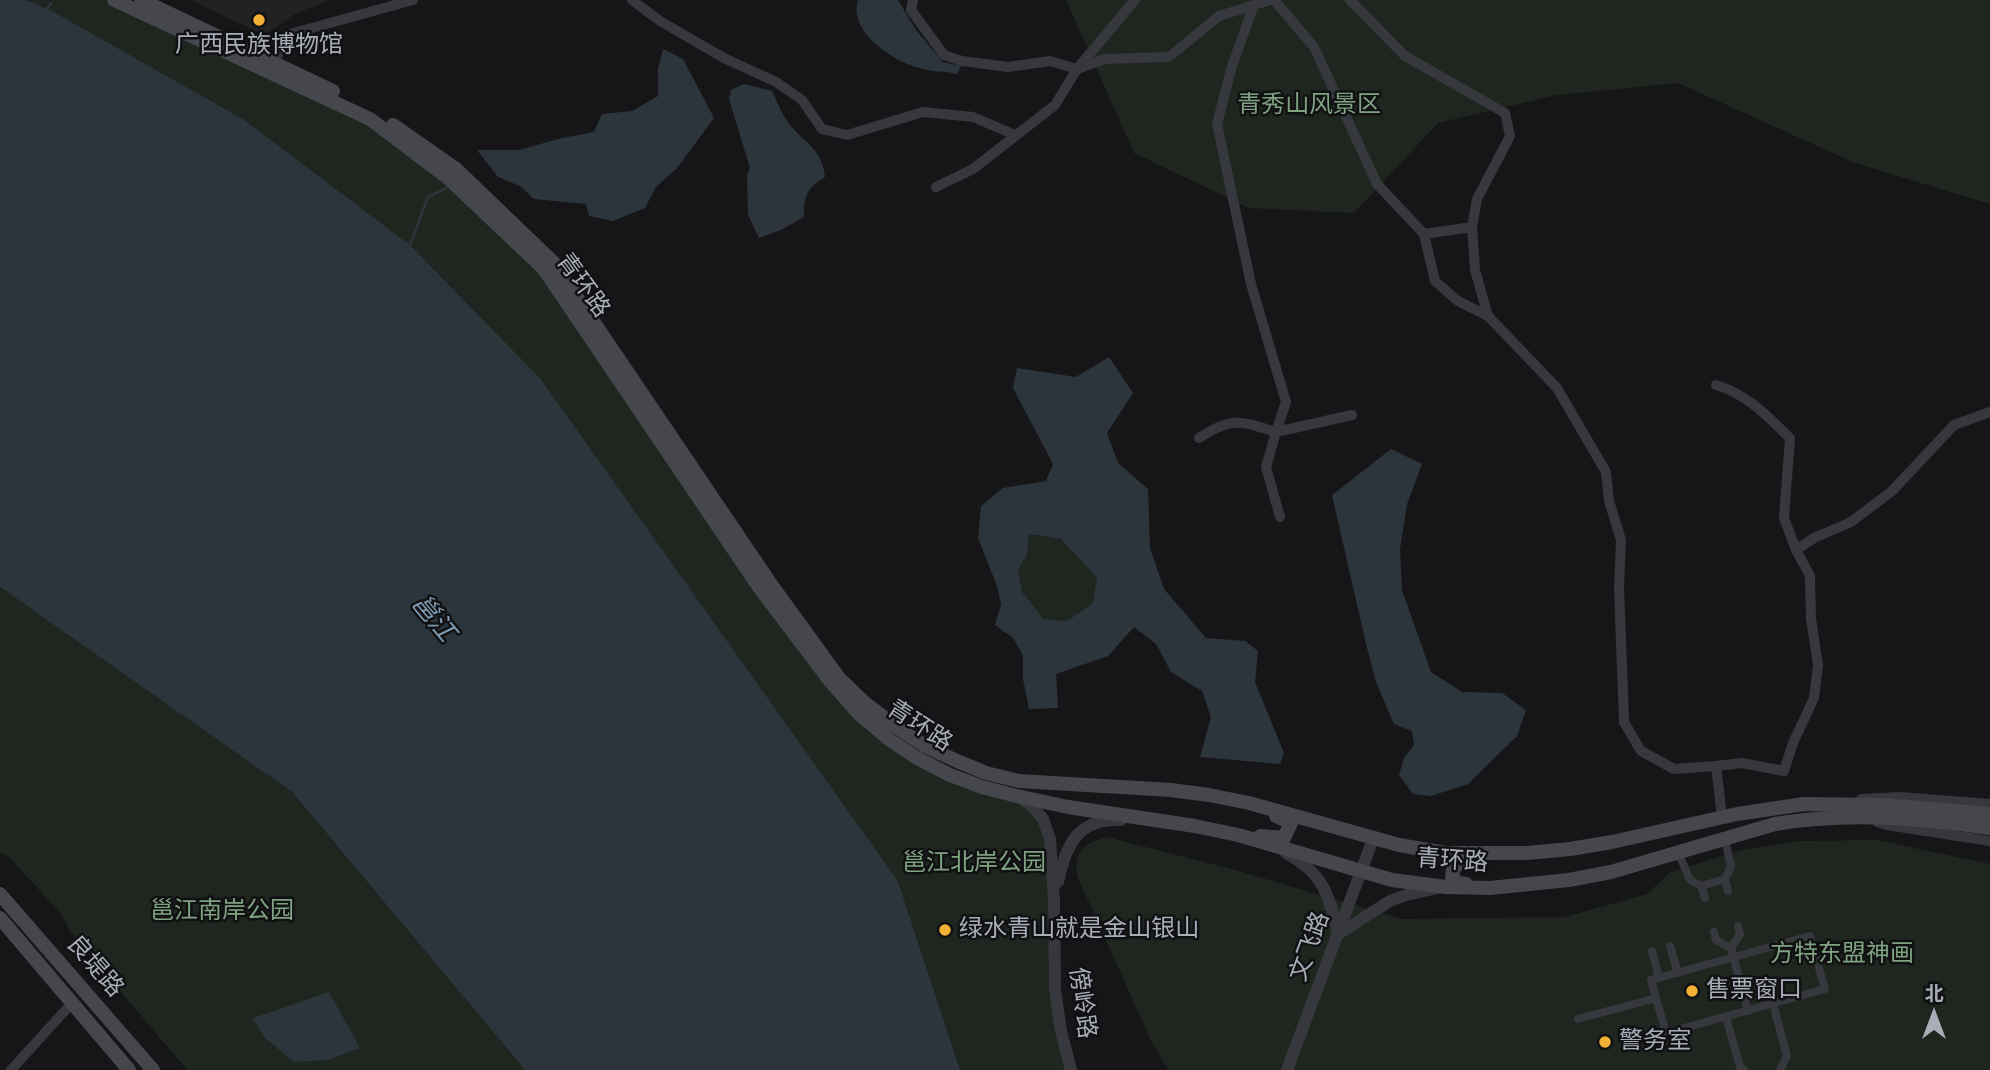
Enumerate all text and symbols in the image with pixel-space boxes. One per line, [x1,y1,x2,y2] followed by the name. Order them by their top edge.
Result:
[251,12,267,28] marker: 广西民族博物馆
[175,32,343,60] place label: 广西民族博物馆
[1237,92,1381,120] park label: 青秀山风景区
[549,248,615,324] street label: 青环路
[403,589,461,649] water label: 邕江
[881,695,957,759] street label: 青环路
[1415,845,1489,879] street label: 青环路
[902,850,1046,878] park label: 邕江北岸公园
[150,898,294,926] park label: 邕江南岸公园
[1285,908,1337,986] street label: 文飞路
[959,916,1199,944] place label: 绿水青山就是金山银山
[937,922,953,938] marker: 绿水青山就是金山银山
[60,930,128,1004] street label: 良堤路
[1770,941,1914,969] park label: 方特东盟神画
[1062,965,1100,1041] street label: 傍岭路
[1706,977,1802,1005] place label: 售票窗口
[1924,978,1944,1007] text: 北
[1899,979,1969,1049] north arrow
[1684,983,1700,999] marker: 售票窗口
[1619,1028,1691,1056] place label: 警务室
[1597,1034,1613,1050] marker: 警务室

